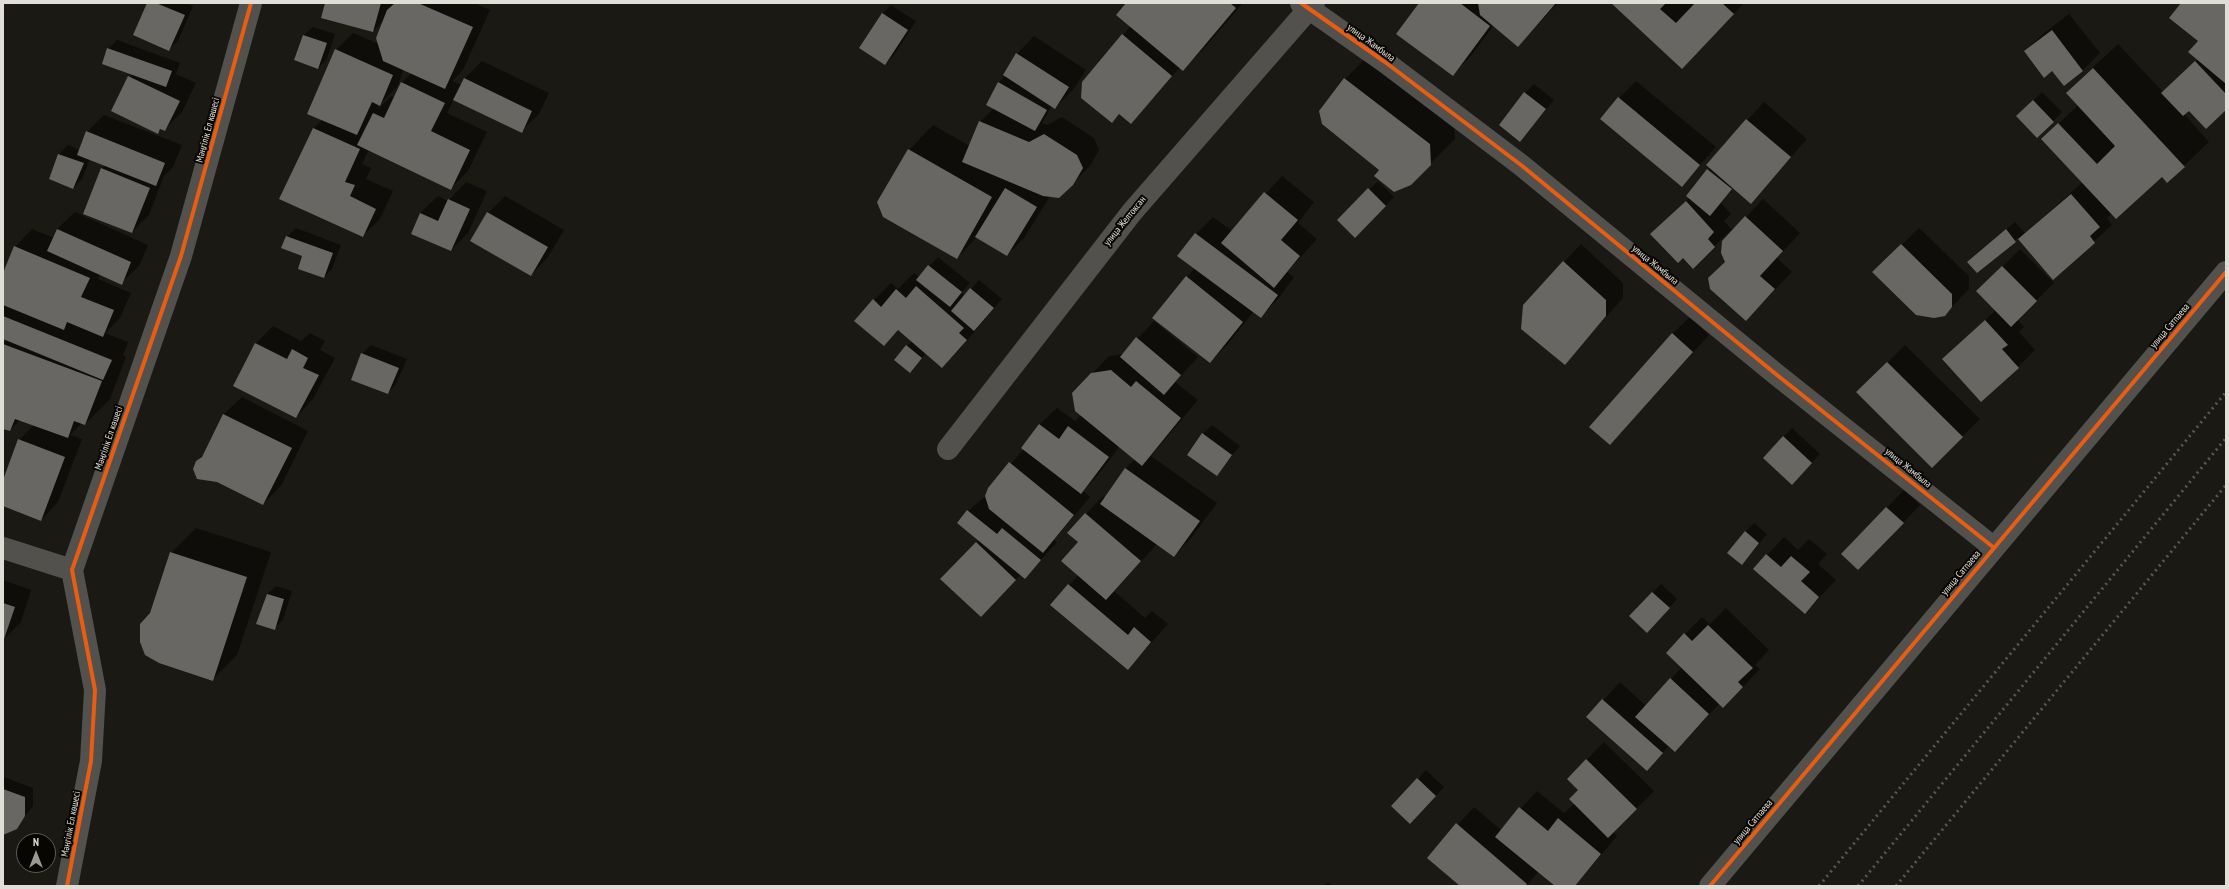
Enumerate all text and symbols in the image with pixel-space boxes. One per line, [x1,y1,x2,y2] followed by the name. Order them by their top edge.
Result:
[1345,22,1397,64] street label: улица Жамбыла
[194,96,222,164] street label: Мәңгілік Ел көшесі
[1101,194,1149,248] street label: улица Желтоксан
[1629,243,1681,287] street label: улица Жамбыла
[2148,301,2192,351] street label: улица Сатпаева
[92,405,126,471] street label: Мәңгілік Ел көшесі
[1882,446,1934,490] street label: улица Жамбыла
[1939,548,1983,598] street label: улица Сатпаева
[59,790,83,858] street label: Мәңгілік Ел көшесі
[1731,797,1775,847] street label: улица Сатпаева
[16,833,56,873] north arrow
[33,835,39,849] text: N

